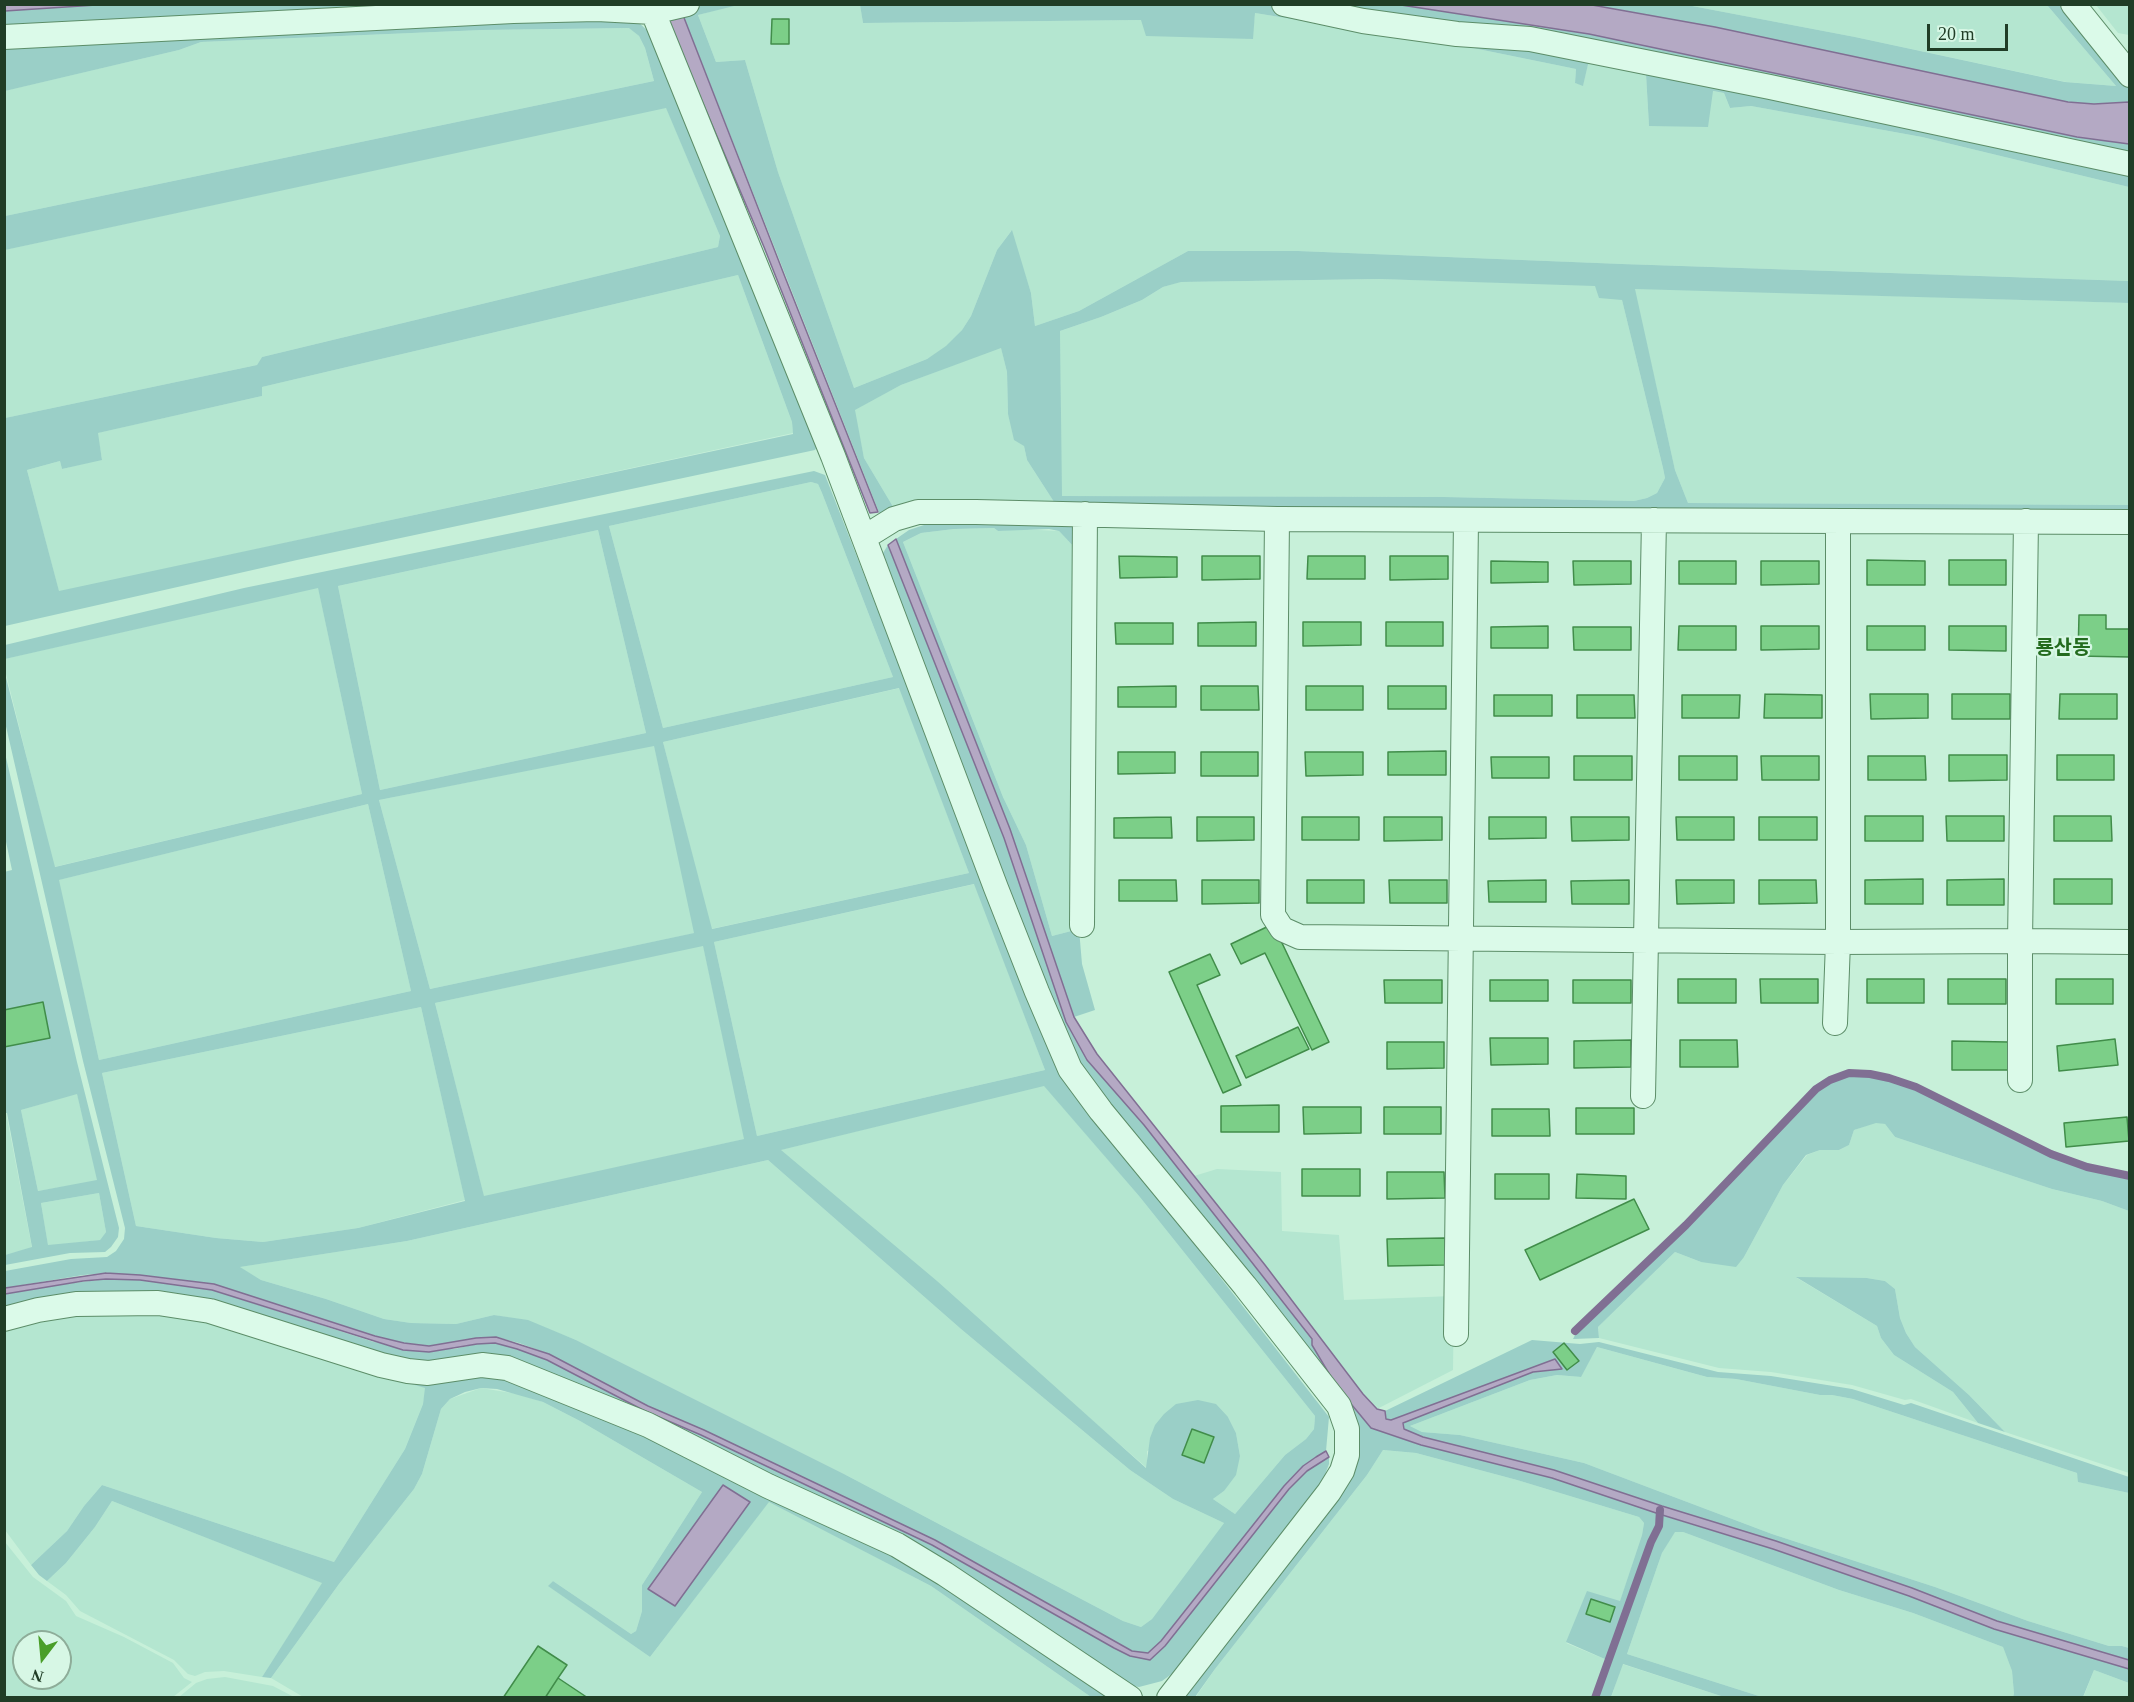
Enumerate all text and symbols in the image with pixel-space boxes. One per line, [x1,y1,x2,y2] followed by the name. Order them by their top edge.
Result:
[1930,12,2011,50] scale bar
[1938,24,1975,44] text: 20 m
[2035,637,2091,661] district label: 룡산동
[12,1630,72,1690] north arrow
[30,1666,45,1686] text: N

